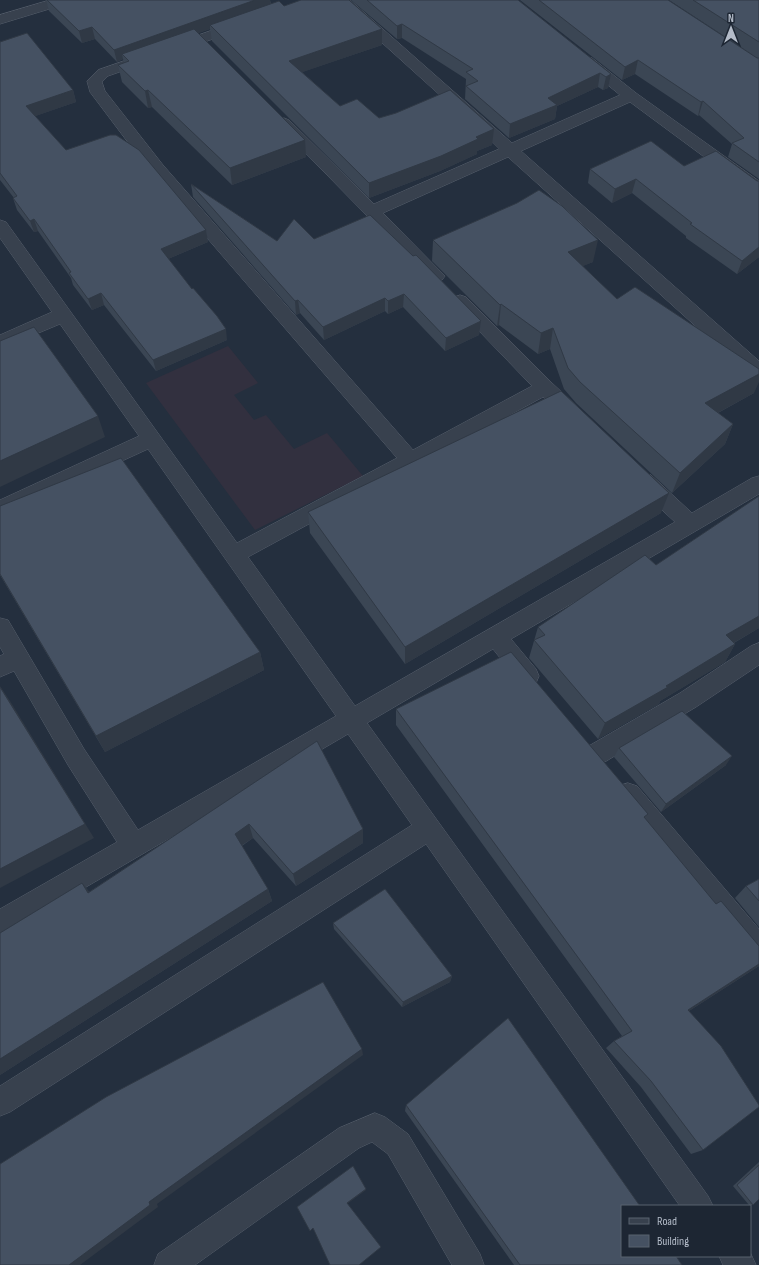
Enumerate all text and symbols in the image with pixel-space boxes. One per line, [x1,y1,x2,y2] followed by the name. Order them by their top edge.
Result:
[711,8,751,48] north arrow
[728,12,734,25] text: N
[621,1205,751,1257] legend
[657,1214,677,1229] text: Road
[657,1234,689,1249] text: Building

